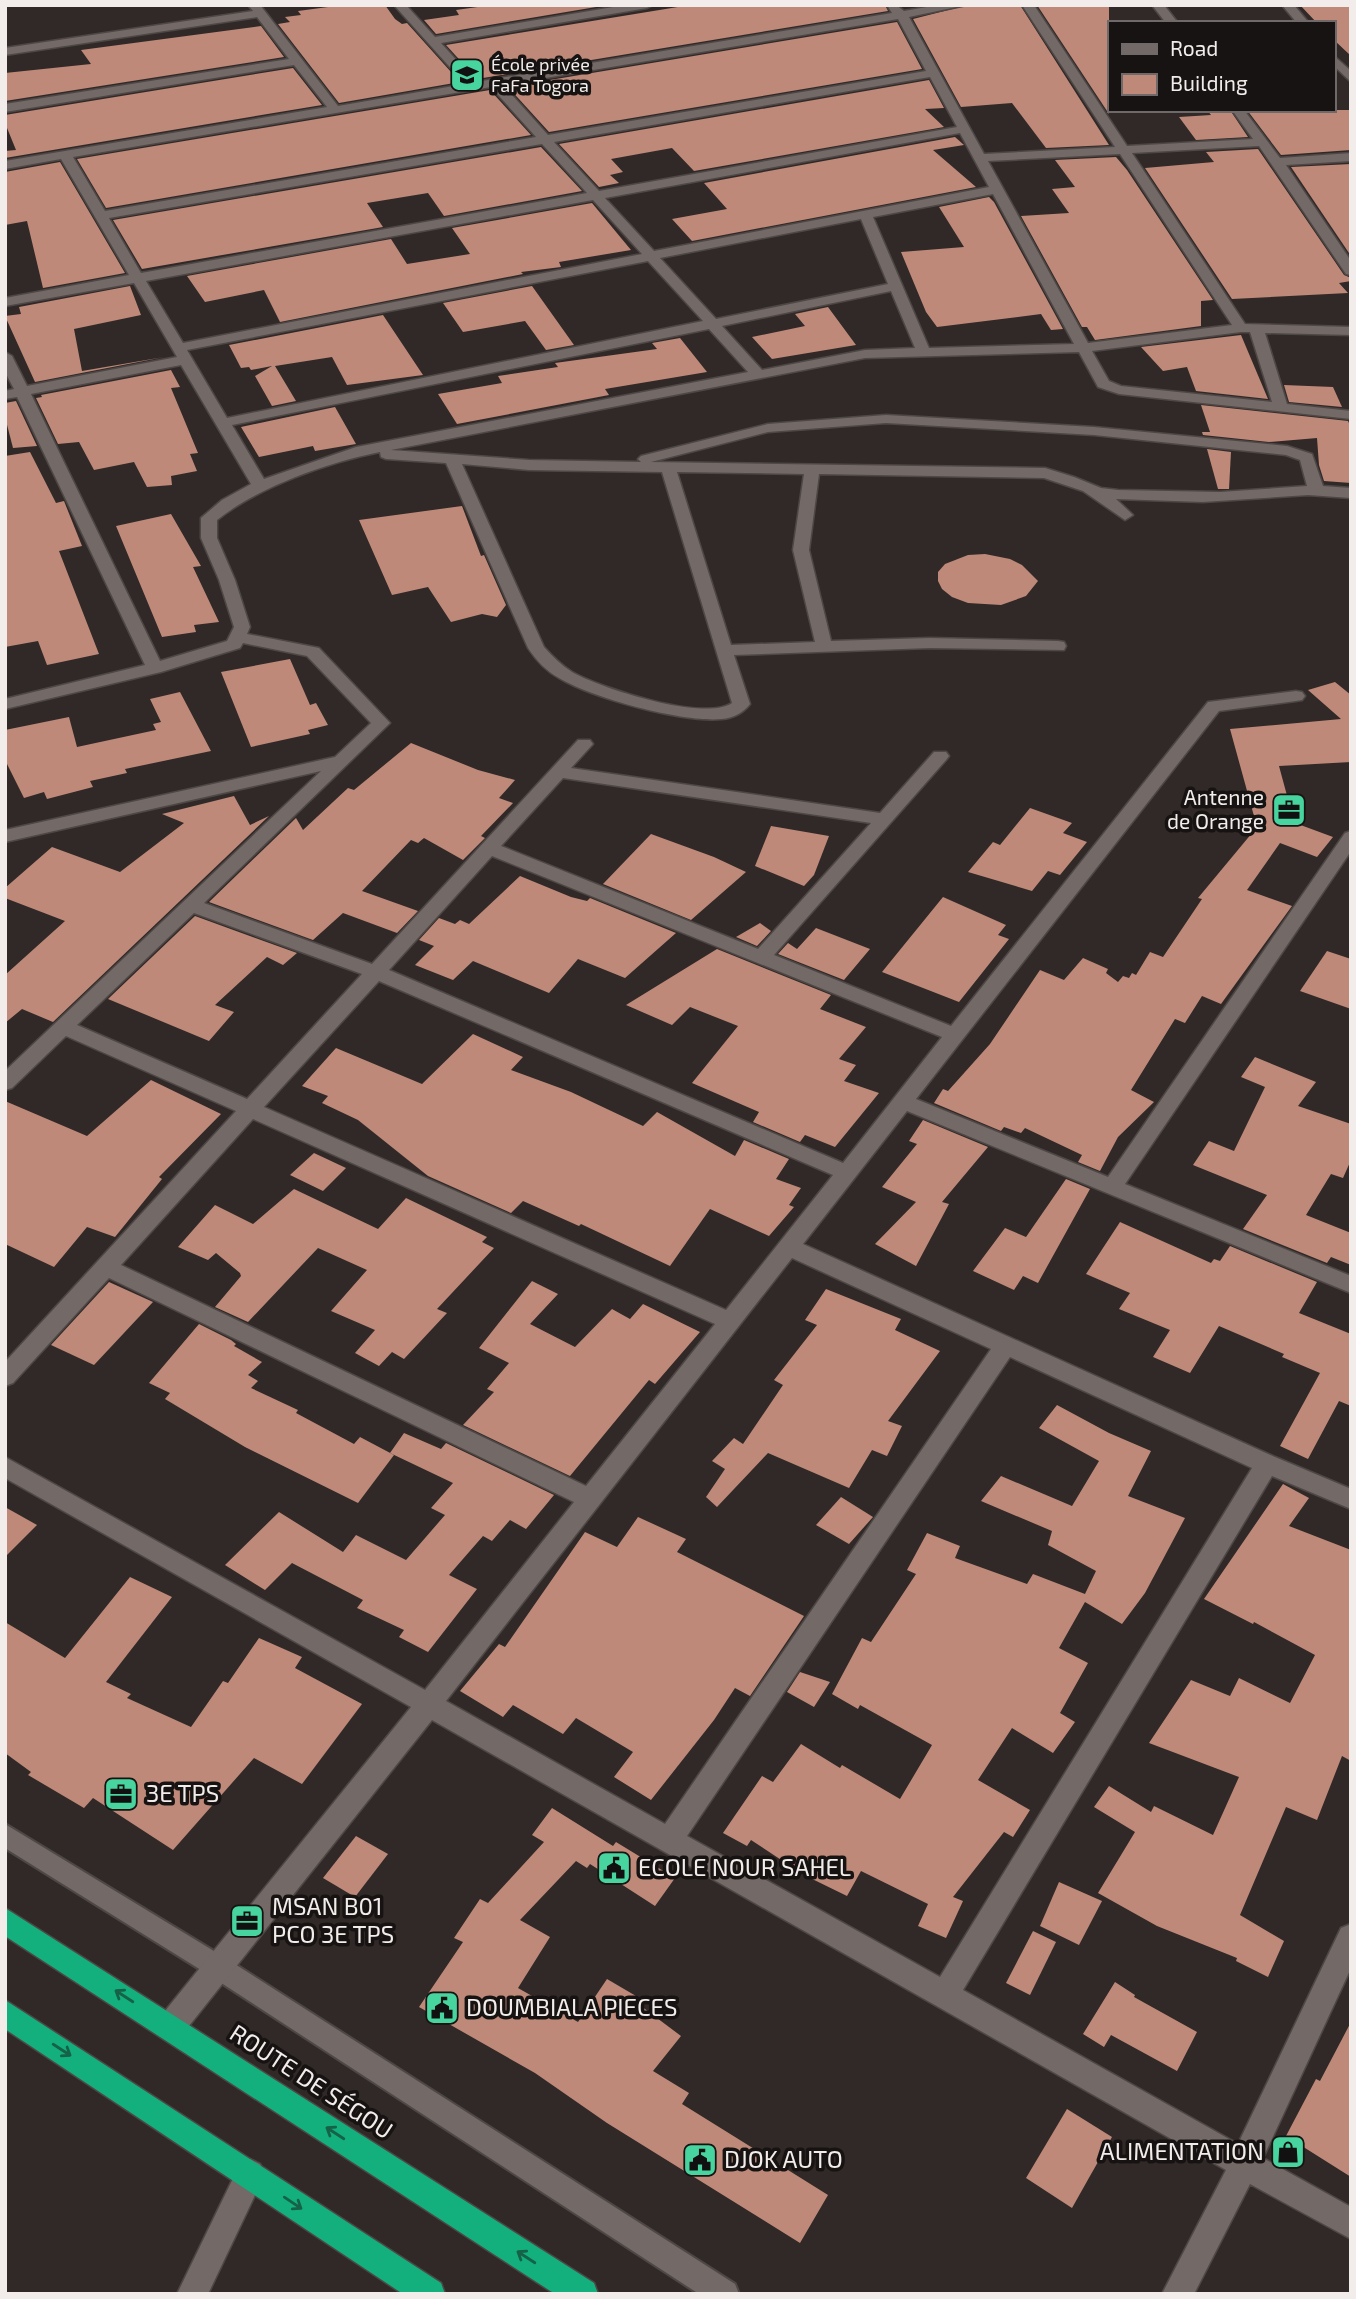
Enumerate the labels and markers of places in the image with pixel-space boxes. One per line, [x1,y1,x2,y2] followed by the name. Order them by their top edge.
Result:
[491,53,590,96] place label: École privée FaFa Togora
[448,56,486,94] school or university icon: École privée FaFa Togora
[1167,784,1264,833] place label: Antenne de Orange
[1270,791,1308,829] office icon: Antenne de Orange
[102,1775,140,1813] office icon: 3E TPS
[146,1778,219,1807] place label: 3E TPS
[595,1849,633,1887] public building icon: ECOLE NOUR SAHEL
[638,1852,851,1881] place label: ECOLE NOUR SAHEL
[272,1891,394,1948] place label: MSAN B01 PCO 3E TPS
[228,1902,266,1940] office icon: MSAN B01 PCO 3E TPS
[423,1989,461,2027] public building icon: DOUMBIALA PIECES
[466,1992,677,2021] place label: DOUMBIALA PIECES
[1269,2133,1307,2171] shop icon: ALIMENTATION
[1100,2136,1264,2165] place label: ALIMENTATION
[681,2141,719,2179] public building icon: DJOK AUTO
[724,2144,843,2173] place label: DJOK AUTO

